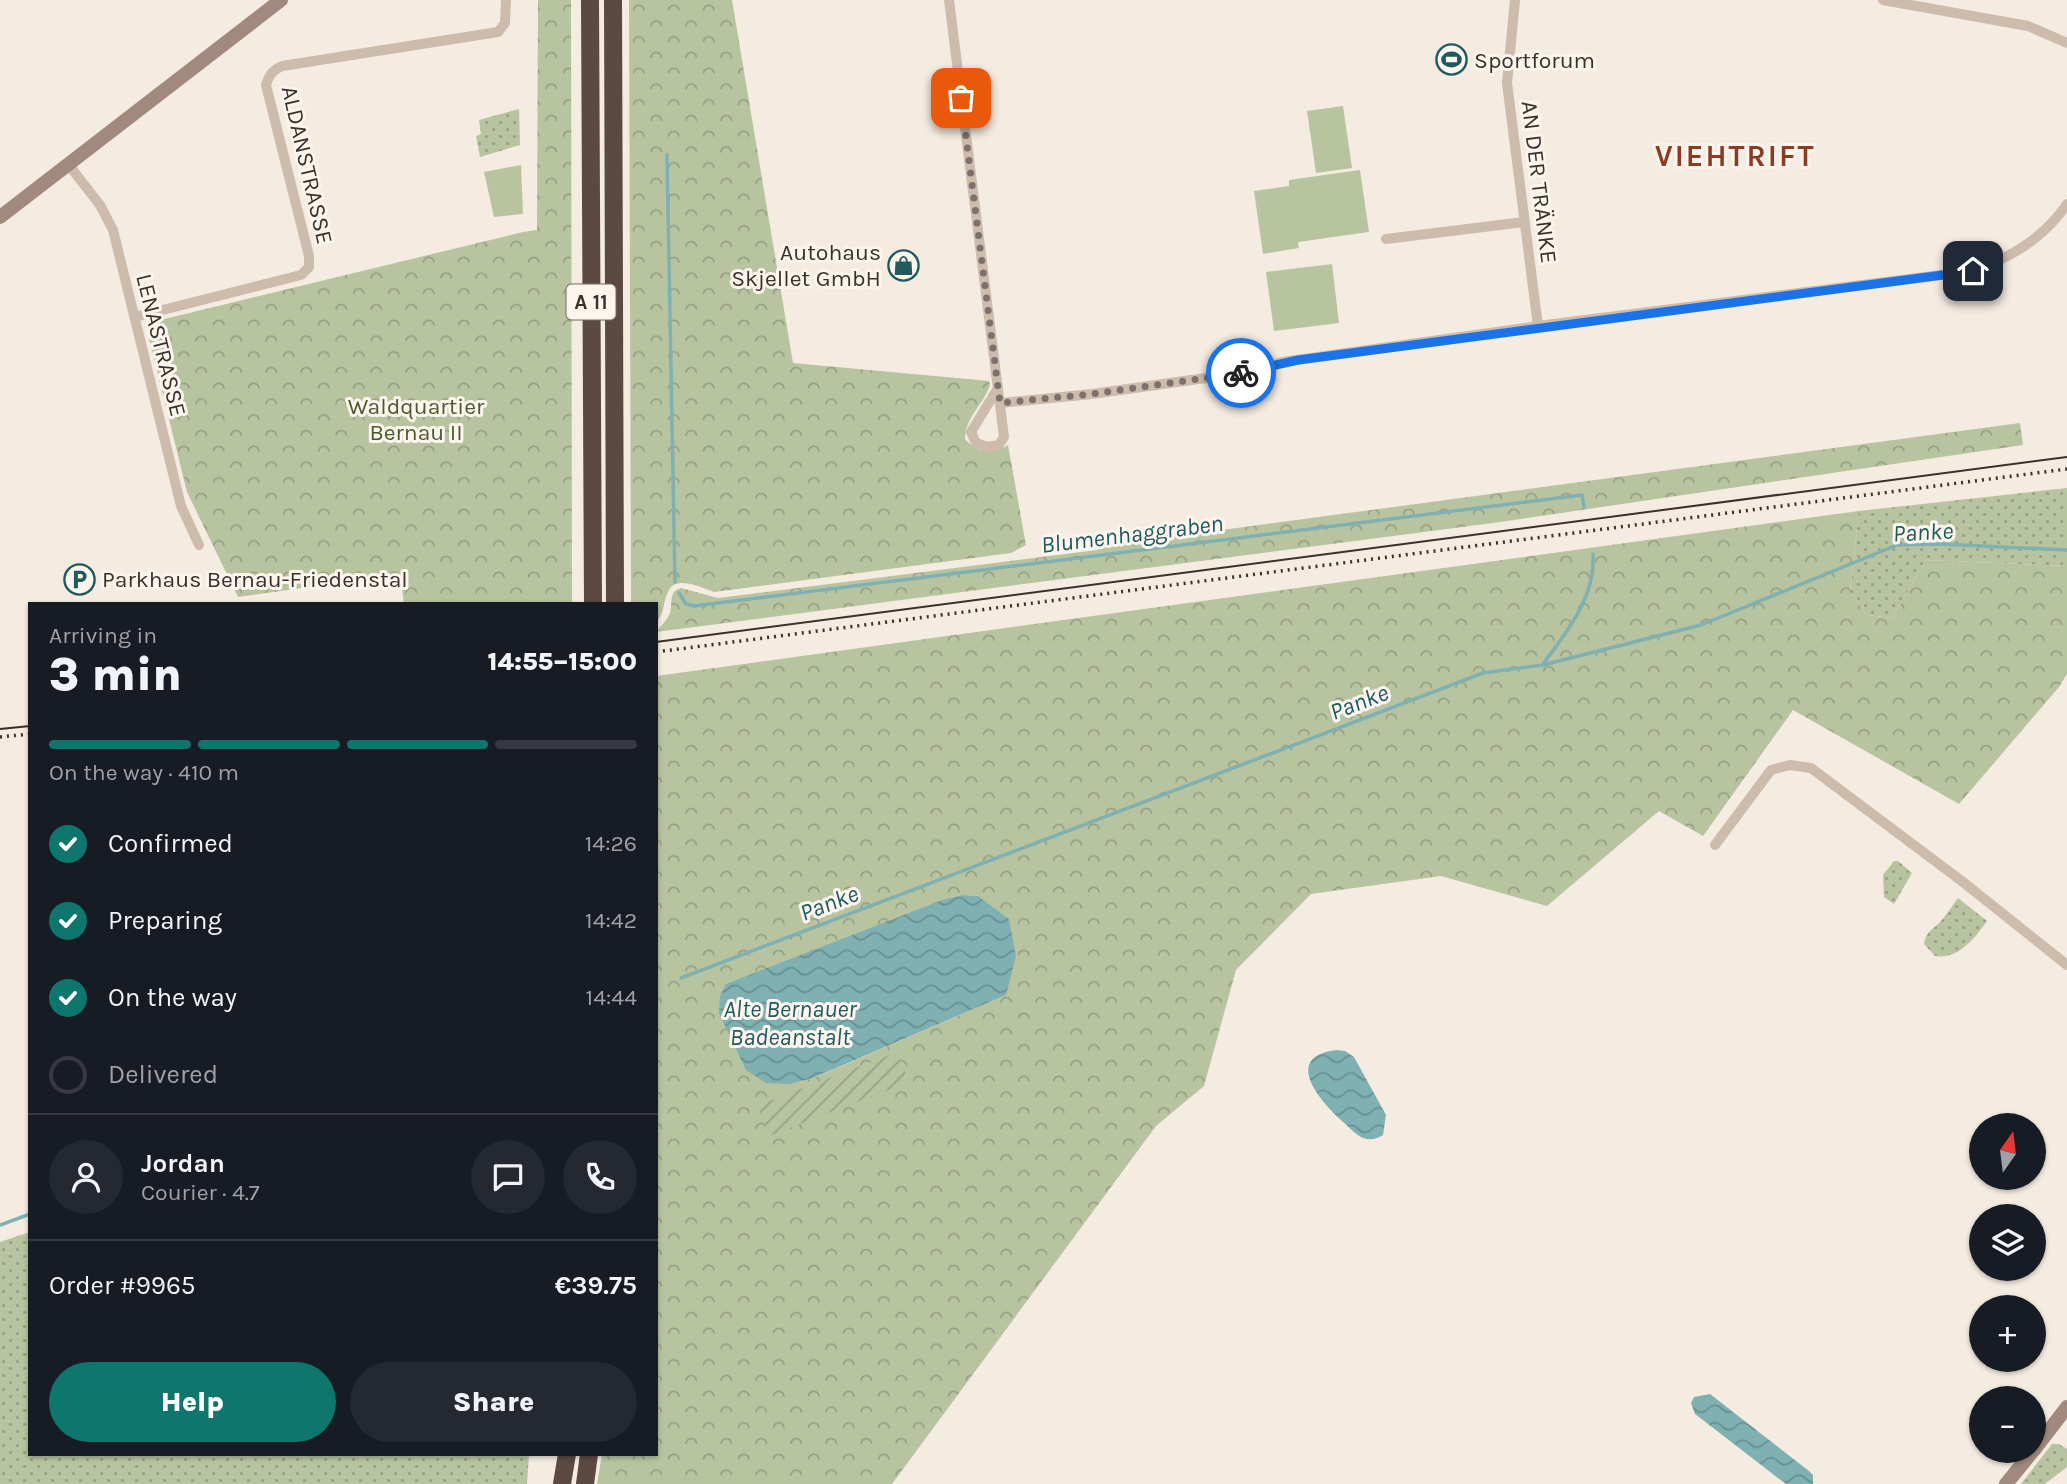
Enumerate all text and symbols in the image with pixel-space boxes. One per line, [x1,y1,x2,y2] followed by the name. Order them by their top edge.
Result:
[1434,43,1468,77] sports icon: Sportforum
[1474,47,1595,74] place label: Sportforum
[931,68,991,128] pin
[942,79,980,117] icon: bag
[276,83,338,247] street label: ALDANSTRASSE
[1516,99,1562,265] street label: AN DER TRÄNKE
[1655,138,1815,174] district label: VIEHTRIFT
[731,239,881,292] place label: Autohaus Skjellet GmbH
[1943,241,2003,301] pin
[887,248,921,282] shop icon: Autohaus Skjellet GmbH
[1954,252,1992,290] icon: home
[130,271,192,419] street label: LENASTRASSE
[566,284,616,320] road number: A 11
[1206,338,1276,408] courier
[1222,354,1260,392] icon: bike
[348,393,485,446] park label: Waldquartier Bernau II
[1039,509,1225,559] water label: Blumenhaggraben
[1892,516,1954,548] water label: Panke
[62,562,96,596] parking icon: Parkhaus Bernau-Friedenstal
[102,566,408,593] place label: Parkhaus Bernau-Friedenstal
[49,622,157,649] text: Arriving in
[487,646,637,677] text: 14:55–15:00
[49,648,182,702] text: 3 min
[1326,678,1392,726] water label: Panke
[49,759,239,786] text: On the way · 410 m
[49,825,87,863] icon: check
[108,828,233,859] text: Confirmed
[585,830,637,857] text: 14:26
[796,879,862,927] water label: Panke
[49,902,87,940] icon: check
[108,905,222,936] text: Preparing
[585,907,637,934] text: 14:42
[49,979,87,1017] icon: check
[108,982,237,1013] text: On the way
[586,984,637,1011] text: 14:44
[723,995,857,1051] water label: Alte Bernauer Badeanstalt
[108,1059,218,1090] text: Delivered
[1969,1113,2046,1190] north arrow
[1969,1113,2046,1463] map controls
[49,1140,123,1214] button: person
[471,1140,545,1214] button: chat
[563,1140,637,1214] button: phone
[141,1148,225,1179] text: Jordan
[141,1179,260,1206] text: Courier · 4.7
[1969,1204,2046,1281] button: layers
[49,1270,196,1301] text: Order #9965
[555,1270,637,1301] text: €39.75
[1969,1295,2046,1372] button: +
[49,1362,336,1442] button: Help
[350,1362,637,1442] button: Share
[1969,1386,2046,1463] button: −

